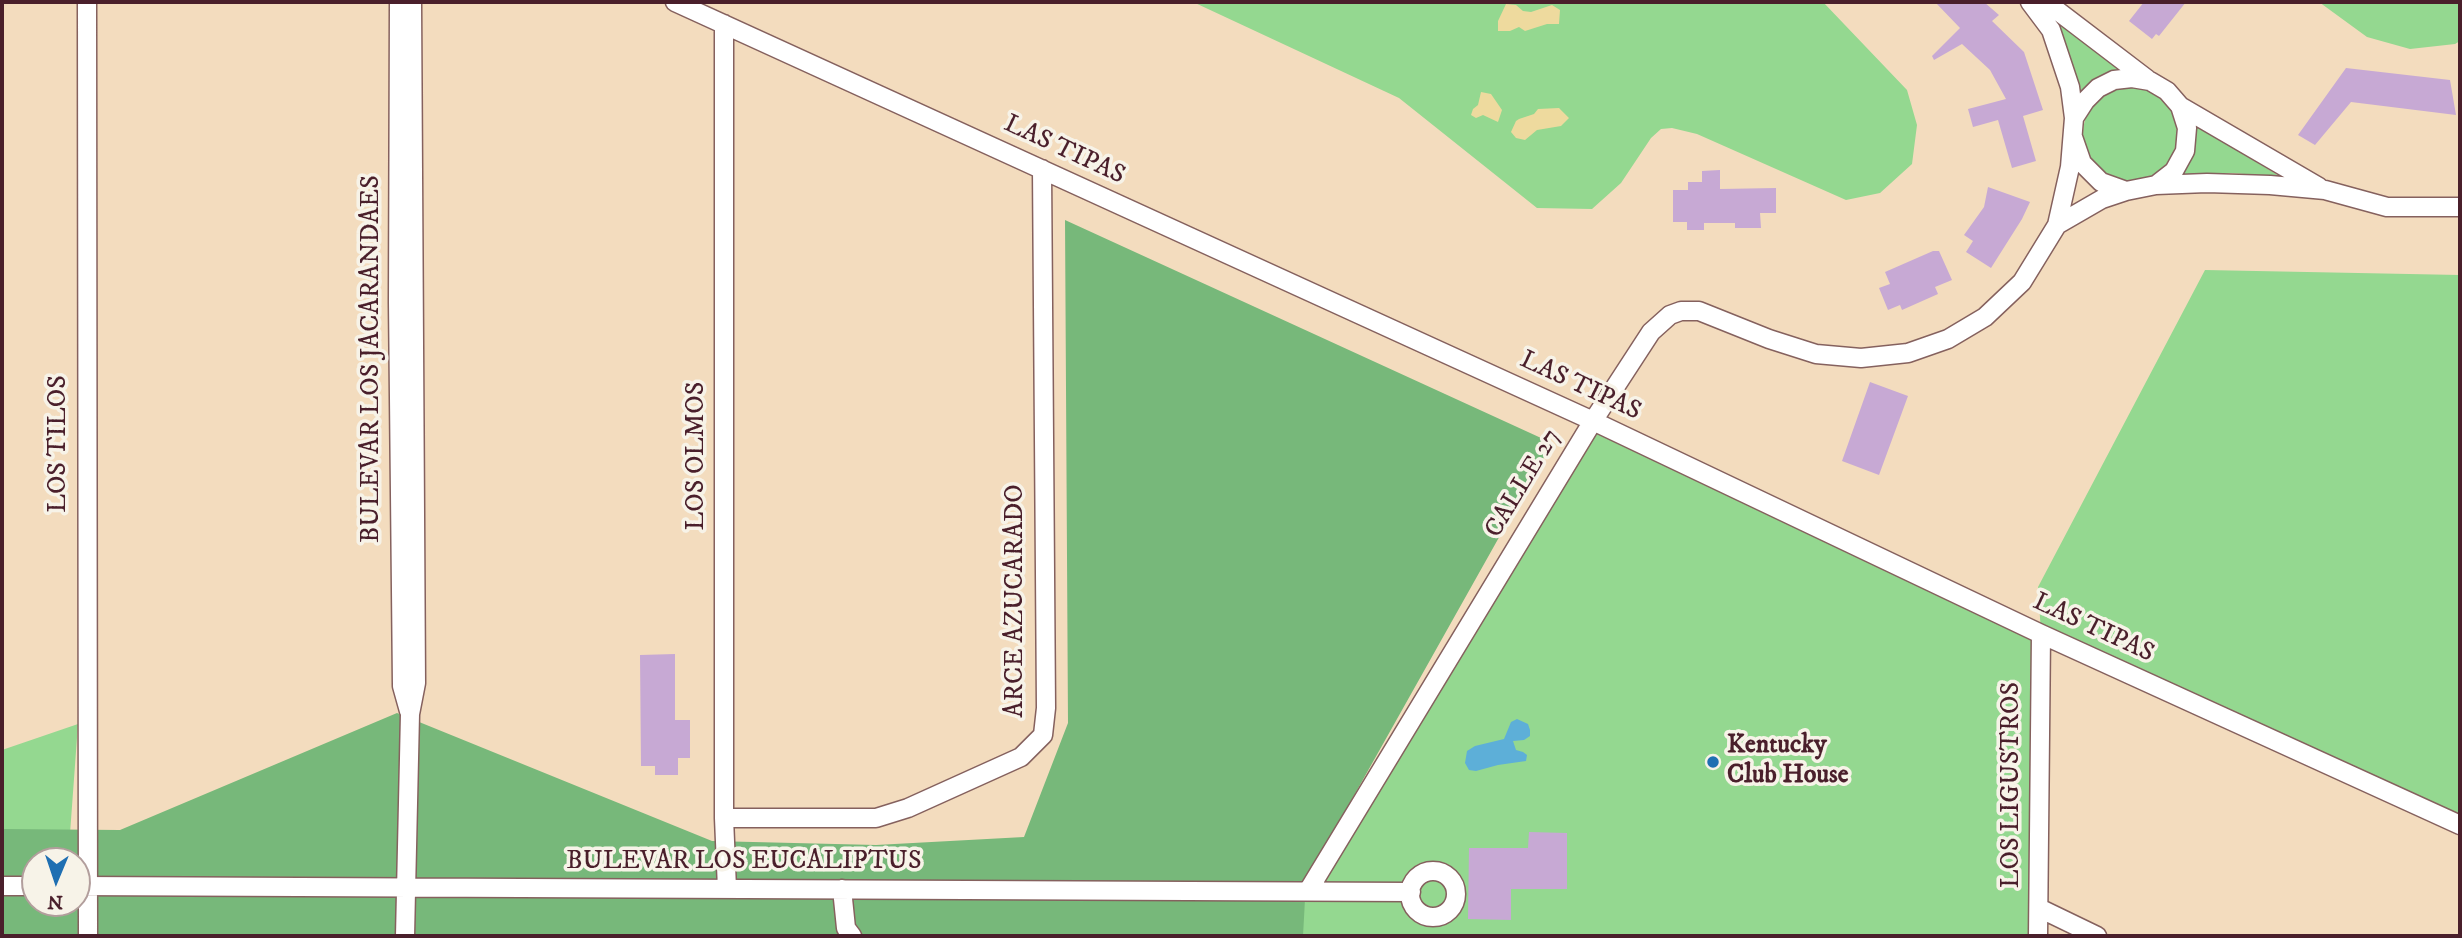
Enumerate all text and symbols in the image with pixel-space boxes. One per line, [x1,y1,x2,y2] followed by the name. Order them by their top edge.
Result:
[999,109,1129,193] street label: LAS TIPAS
[357,175,389,543] street label: BULEVAR LOS JACARANDAES
[1515,345,1645,429] street label: LAS TIPAS
[44,375,76,513] street label: LOS TILOS
[682,382,714,530] street label: LOS OLMOS
[1479,424,1569,544] street label: CALLE 27
[1001,484,1033,718] street label: ARCE AZUCARADO
[2028,587,2158,671] street label: LAS TIPAS
[1997,682,2029,888] street label: LOS LIGUSTROS
[1727,731,1848,792] place label: Kentucky Club House
[1705,754,1721,770] marker: Kentucky Club House
[21,847,91,917] north arrow
[566,847,922,879] street label: BULEVAR LOS EUCALIPTUS
[47,890,64,913] text: N

